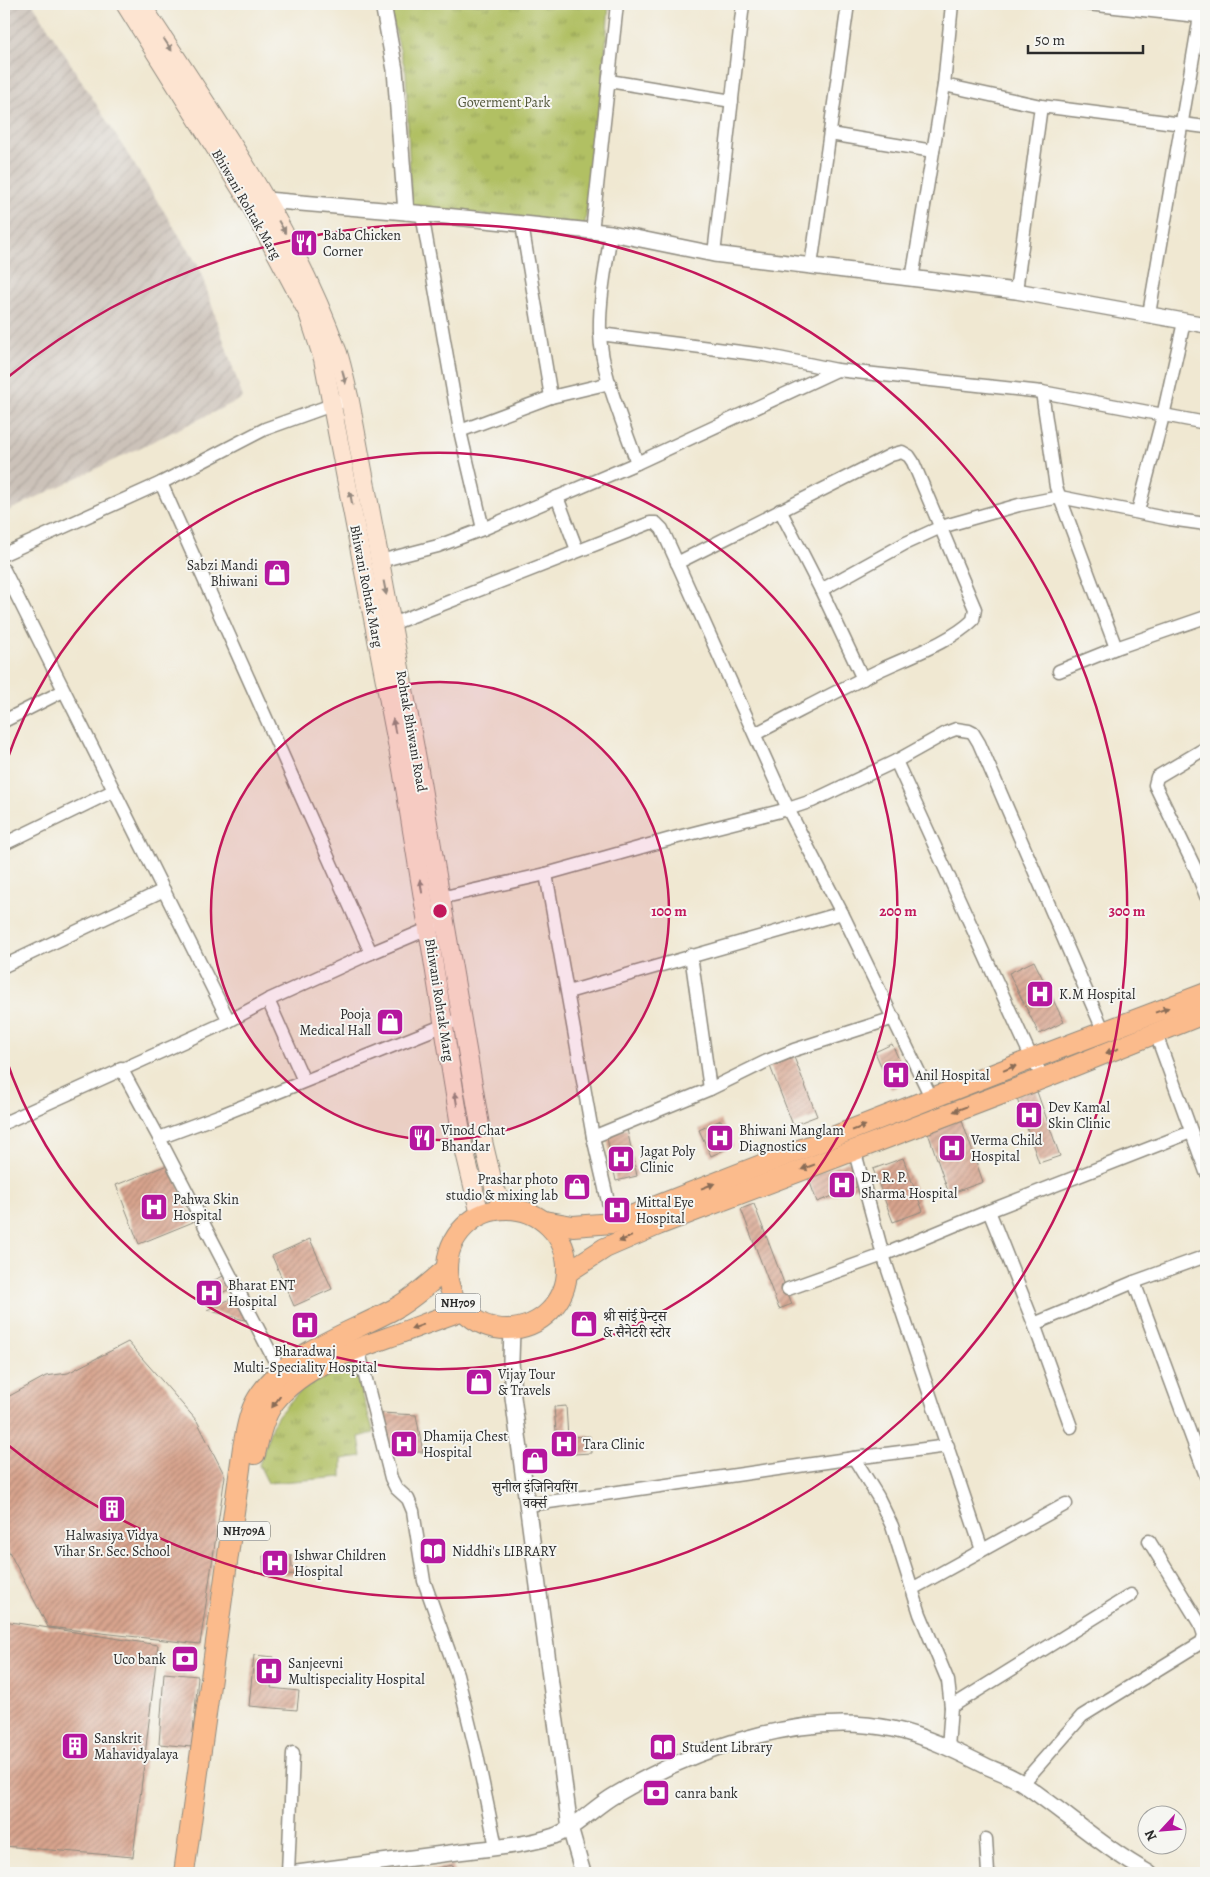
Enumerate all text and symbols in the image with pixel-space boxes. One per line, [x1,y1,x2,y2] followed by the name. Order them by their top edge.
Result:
[1028,22,1142,54] scale bar
[1035,30,1065,50] text: 50 m
[163,38,173,51] one-way arrow
[458,93,550,112] park label: Goverment Park
[207,146,286,263] street label: Bhiwani Rohtak Marg
[277,220,286,234] one-way arrow
[323,226,401,261] place label: Baba Chicken Corner
[289,228,319,258] restaurant icon: Baba Chicken Corner
[340,369,348,384] one-way arrow
[346,489,354,505] one-way arrow
[345,523,388,649] street label: Bhiwani Rohtak Marg
[187,556,258,591] place label: Sabzi Mandi Bhiwani
[262,558,292,588] shop icon: Sabzi Mandi Bhiwani
[381,580,389,596] one-way arrow
[391,669,432,794] street label: Rohtak Bhiwani Road
[390,719,398,734] one-way arrow
[417,878,425,894] one-way arrow
[651,901,687,921] text: 100 m
[879,901,917,921] text: 200 m
[1109,901,1146,921] text: 300 m
[431,902,449,920] centre of rings
[420,937,459,1063] street label: Bhiwani Rohtak Marg
[1025,979,1055,1009] hospital icon: K.M Hospital
[1059,985,1136,1004] place label: K.M Hospital
[300,1005,372,1040] place label: Pooja Medical Hall
[1155,1006,1170,1013] one-way arrow
[375,1007,405,1037] shop icon: Pooja Medical Hall
[1104,1047,1119,1055] one-way arrow
[881,1060,911,1090] hospital icon: Anil Hospital
[1003,1064,1018,1071] one-way arrow
[914,1066,990,1085] place label: Anil Hospital
[451,1090,459,1106] one-way arrow
[1048,1098,1110,1133] place label: Dev Kamal Skin Clinic
[1014,1100,1044,1130] hospital icon: Dev Kamal Skin Clinic
[953,1106,968,1113] one-way arrow
[440,1121,506,1156] place label: Vinod Chat Bhandar
[739,1121,844,1156] place label: Bhiwani Manglam Diagnostics
[407,1123,437,1153] restaurant icon: Vinod Chat Bhandar
[705,1123,735,1153] hospital icon: Bhiwani Manglam Diagnostics
[852,1124,867,1131] one-way arrow
[970,1131,1043,1166] place label: Verma Child Hospital
[937,1133,967,1163] hospital icon: Verma Child Hospital
[640,1142,696,1177] place label: Jagat Poly Clinic
[606,1144,636,1174] hospital icon: Jagat Poly Clinic
[801,1163,816,1171] one-way arrow
[861,1168,958,1203] place label: Dr. R. P. Sharma Hospital
[446,1170,558,1205] place label: Prashar photo studio & mixing lab
[827,1170,857,1200] hospital icon: Dr. R. P. Sharma Hospital
[562,1172,592,1202] shop icon: Prashar photo studio & mixing lab
[701,1182,715,1190] one-way arrow
[173,1190,239,1225] place label: Pahwa Skin Hospital
[139,1192,169,1222] hospital icon: Pahwa Skin Hospital
[636,1193,694,1228] place label: Mittal Eye Hospital
[602,1195,632,1225] hospital icon: Mittal Eye Hospital
[618,1236,632,1244] one-way arrow
[228,1276,296,1311] place label: Bharat ENT Hospital
[194,1278,224,1308] hospital icon: Bharat ENT Hospital
[436,1294,480,1312] road number: NH709
[603,1307,671,1342] place label: श्री सांई पेन्ट्स & सैनेटरी स्टोर
[569,1309,599,1339] shop icon: श्री सांई पेन्ट्स & सैनेटरी स्टोर
[290,1310,320,1340] hospital icon: Bharadwaj Multi-Speciality Hospital
[409,1323,424,1331] one-way arrow
[233,1342,377,1377] place label: Bharadwaj Multi-Speciality Hospital
[497,1365,556,1400] place label: Vijay Tour & Travels
[464,1367,494,1397] shop icon: Vijay Tour & Travels
[271,1395,281,1409] one-way arrow
[423,1427,508,1462] place label: Dhamija Chest Hospital
[389,1429,419,1459] hospital icon: Dhamija Chest Hospital
[549,1429,579,1459] hospital icon: Tara Clinic
[583,1435,645,1454] place label: Tara Clinic
[520,1446,550,1476] shop icon: सुनील इंजिनियरिंग वर्क्स
[491,1478,578,1513] place label: सुनील इंजिनियरिंग वर्क्स
[97,1494,127,1524] building icon: Halwasiya Vidya Vihar Sr. Sec. School
[218,1522,270,1540] road number: NH709A
[53,1526,171,1561] place label: Halwasiya Vidya Vihar Sr. Sec. School
[418,1536,448,1566] library icon: Niddhi's LIBRARY
[452,1542,557,1561] place label: Niddhi's LIBRARY
[294,1546,387,1581] place label: Ishwar Children Hospital
[260,1548,290,1578] hospital icon: Ishwar Children Hospital
[170,1644,200,1674] bank icon: Uco bank
[113,1650,166,1669] place label: Uco bank
[288,1654,425,1689] place label: Sanjeevni Multispeciality Hospital
[254,1656,284,1686] hospital icon: Sanjeevni Multispeciality Hospital
[94,1729,179,1764] place label: Sanskrit Mahavidyalaya
[60,1731,90,1761] building icon: Sanskrit Mahavidyalaya
[648,1732,678,1762] library icon: Student Library
[682,1738,773,1757] place label: Student Library
[641,1778,671,1808] bank icon: canra bank
[675,1784,738,1803] place label: canra bank
[1138,1804,1188,1854] north arrow
[1140,1827,1162,1844] text: N

